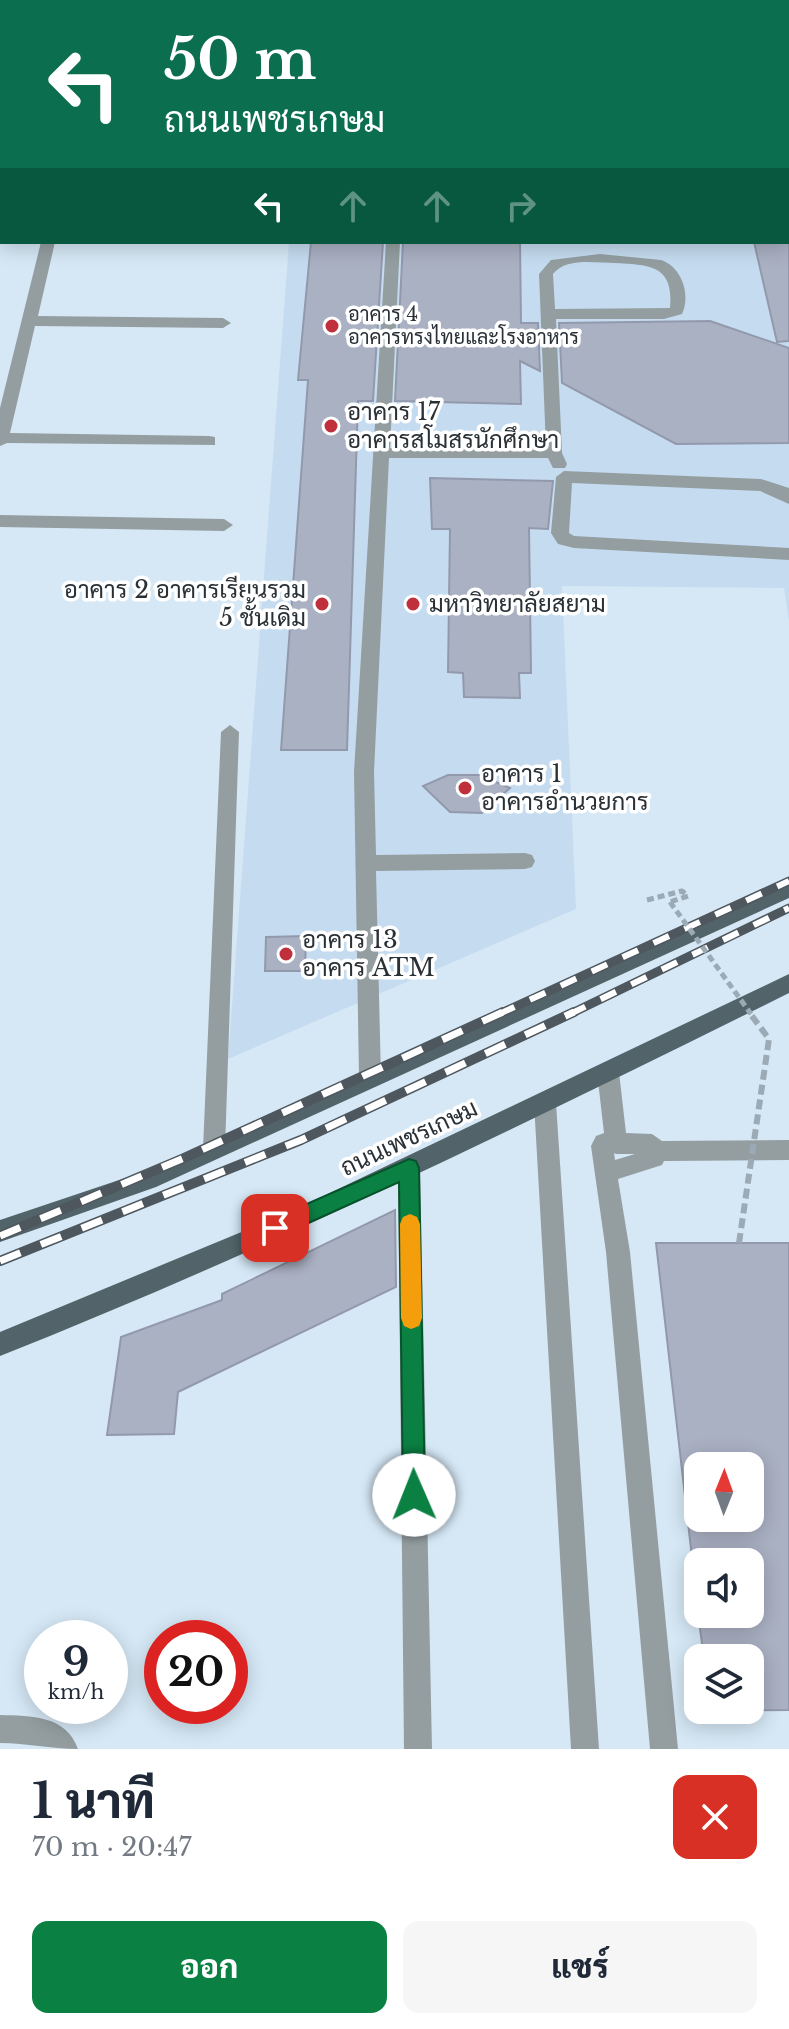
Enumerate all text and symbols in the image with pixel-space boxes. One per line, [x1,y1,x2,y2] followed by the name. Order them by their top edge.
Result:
[164,25,316,94] text: 50 m
[32,32,136,136] icon: left
[164,97,385,142] text: ถนนเพชรเกษม
[247,184,291,228] icon: left
[331,184,375,228] icon: ahead
[415,184,459,228] icon: ahead
[499,184,543,228] icon: right
[348,302,579,349] place label: อาคาร 4 อาคารทรงไทยและโรงอาหาร
[323,317,341,335] marker: อาคาร 4 อาคารทรงไทยและโรงอาหาร
[347,397,559,454] place label: อาคาร 17 อาคารสโมสรนักศึกษา
[322,417,340,435] marker: อาคาร 17 อาคารสโมสรนักศึกษา
[64,575,306,632] place label: อาคาร 2 อาคารเรียนรวม 5 ชั้นเดิม
[429,589,606,618] place label: มหาวิทยาลัยสยาม
[313,595,331,613] marker: อาคาร 2 อาคารเรียนรวม 5 ชั้นเดิม
[404,595,422,613] marker: มหาวิทยาลัยสยาม
[481,759,649,816] place label: อาคาร 1 อาคารอำนวยการ
[456,779,474,797] marker: อาคาร 1 อาคารอำนวยการ
[302,925,435,982] place label: อาคาร 13 อาคาร ATM
[277,945,295,963] marker: อาคาร 13 อาคาร ATM
[336,1093,482,1182] street label: ถนนเพชรเกษม
[241,1194,309,1262] pin
[253,1206,297,1250] icon: arrive
[684,1452,764,1532] north arrow
[684,1452,764,1724] map controls
[372,1453,456,1537] position arrow
[684,1548,764,1628] button: sound
[144,1620,248,1724] speed limit sign: 20
[63,1637,89,1687] text: 9
[684,1644,764,1724] button: layers
[48,1680,104,1704] text: km/h
[32,1771,155,1831] text: 1 นาที
[673,1775,757,1859] button: close
[32,1831,192,1863] text: 70 m · 20:47
[32,1921,387,2013] button: ออก
[403,1921,757,2013] button: แชร์

